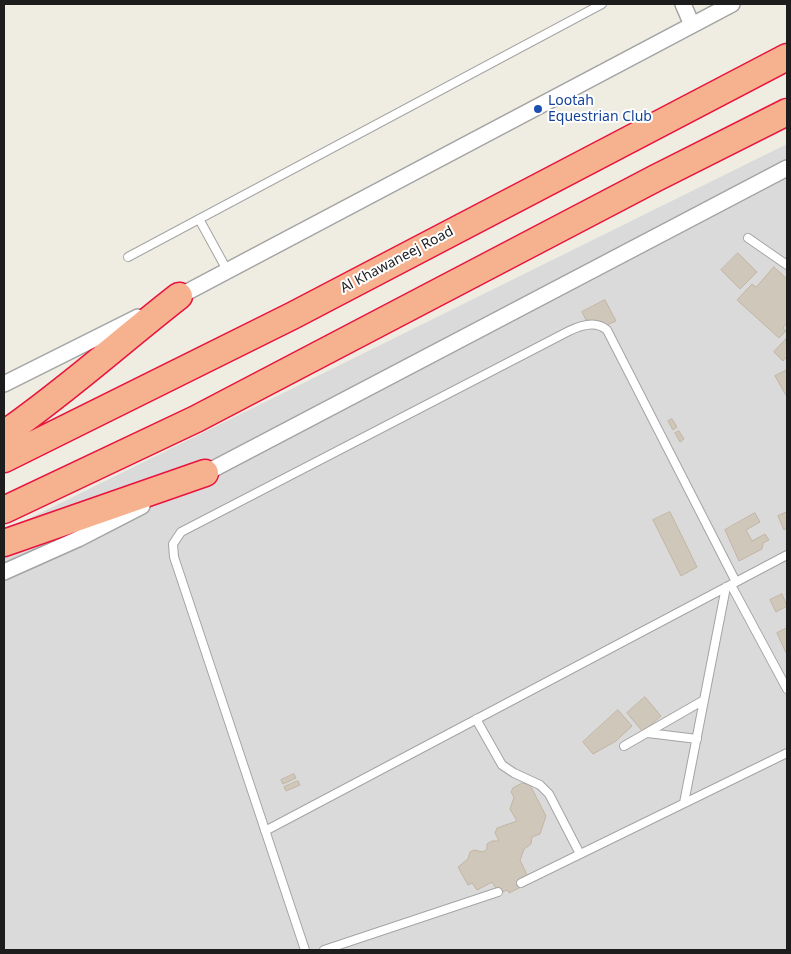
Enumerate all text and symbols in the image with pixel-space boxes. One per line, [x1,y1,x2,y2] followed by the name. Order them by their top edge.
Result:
[548,93,652,125] place label: Lootah Equestrian Club
[532,103,544,115] marker: Lootah Equestrian Club
[338,223,456,297] street label: Al Khawaneej Road

